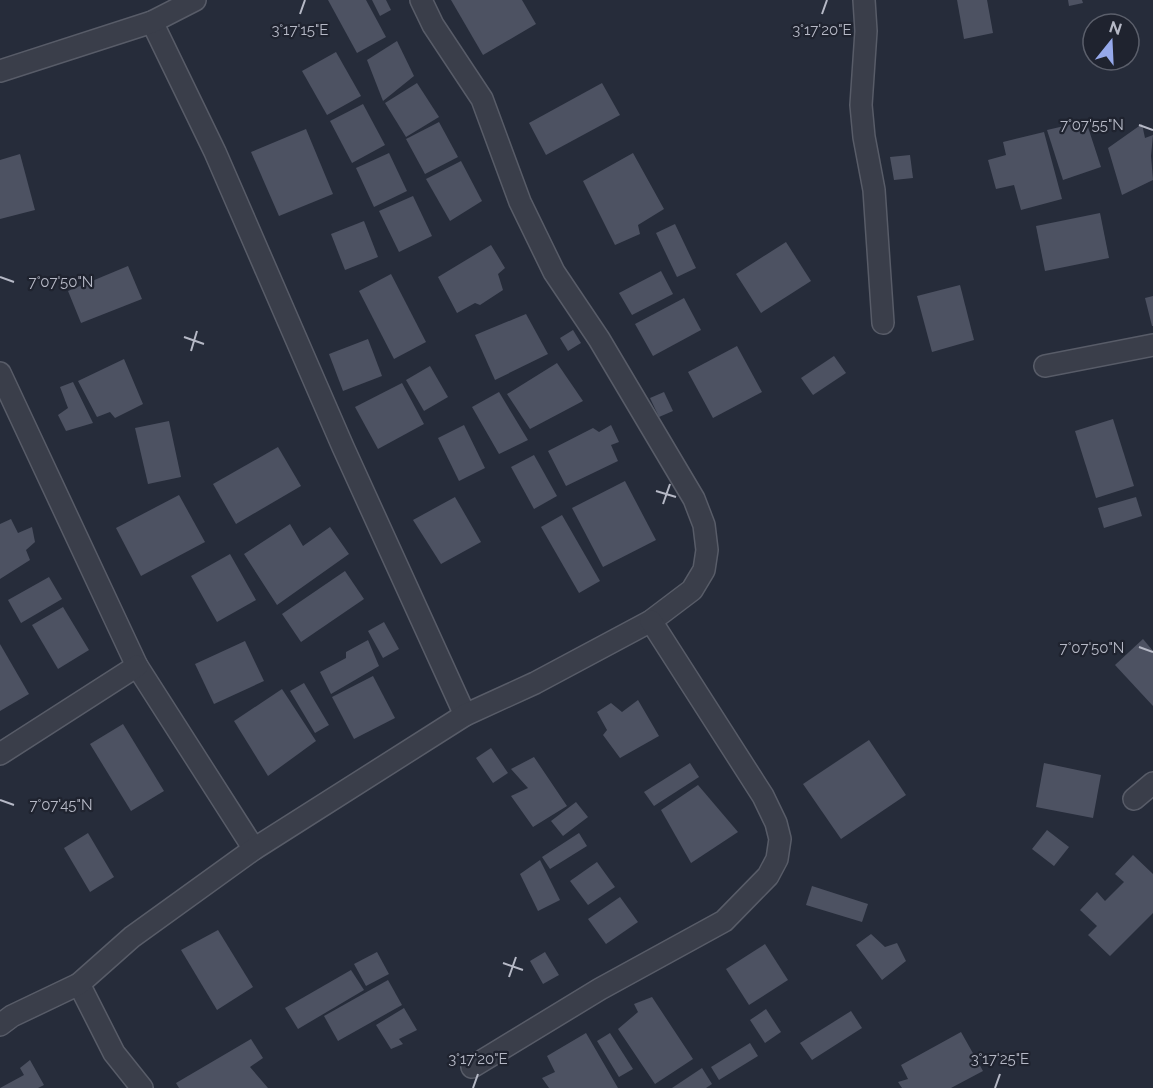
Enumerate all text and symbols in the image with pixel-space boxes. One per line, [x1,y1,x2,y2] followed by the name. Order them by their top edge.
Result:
[1081,12,1141,72] north arrow
[1107,17,1124,39] text: N
[271,21,329,39] text: 3°17'15"E
[792,21,852,39] text: 3°17'20"E
[1060,116,1124,134] text: 7°07'55"N
[29,273,93,291] text: 7°07'50"N
[1060,639,1124,657] text: 7°07'50"N
[30,796,92,814] text: 7°07'45"N
[448,1050,508,1068] text: 3°17'20"E
[971,1050,1029,1068] text: 3°17'25"E

